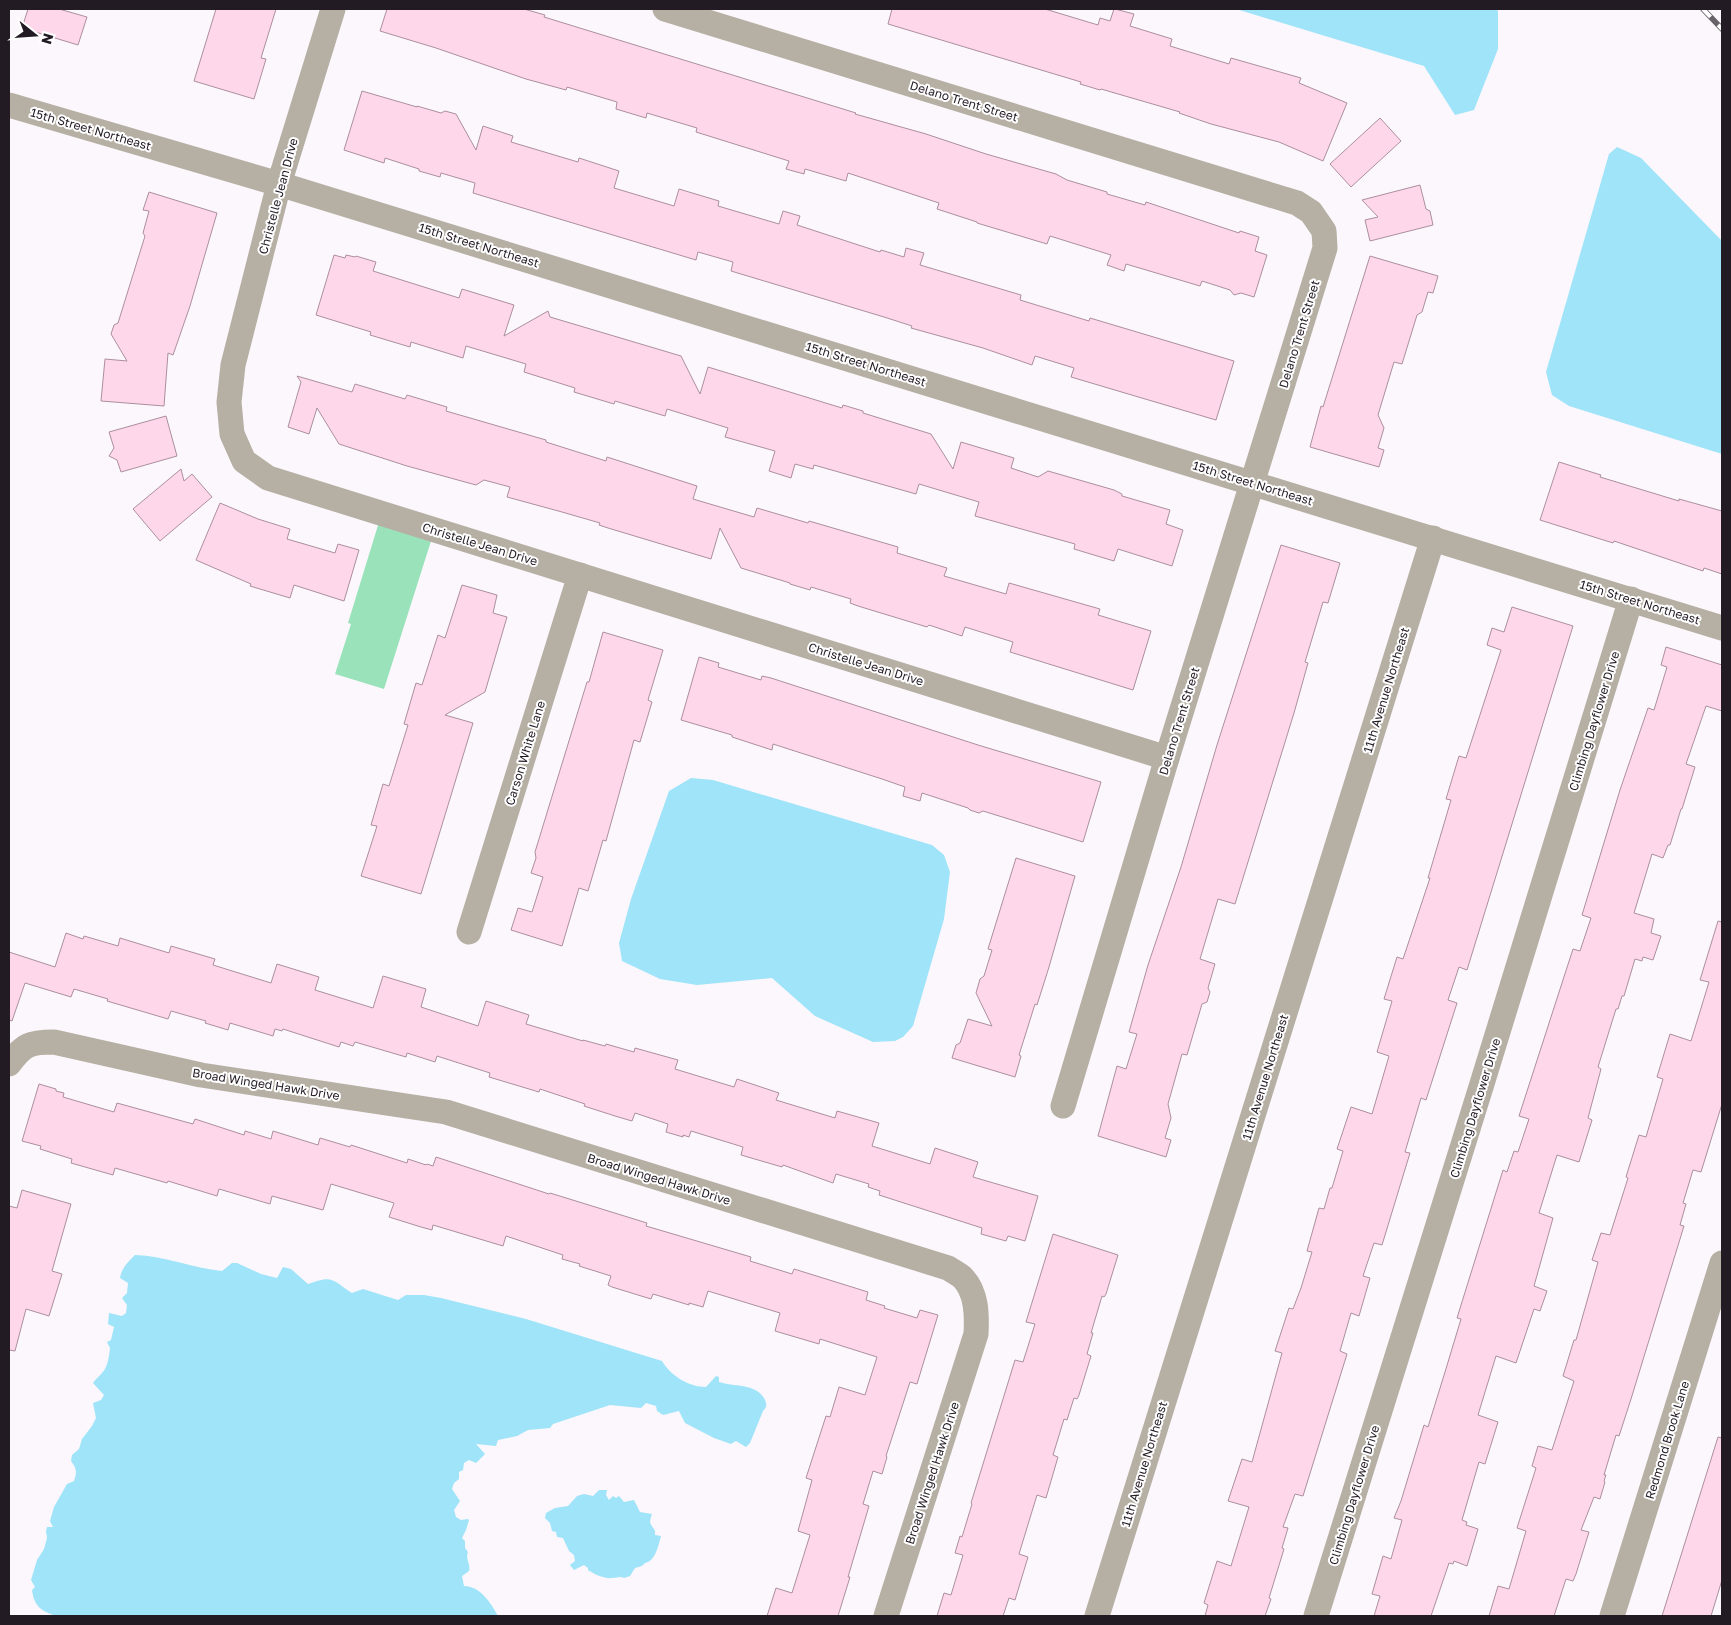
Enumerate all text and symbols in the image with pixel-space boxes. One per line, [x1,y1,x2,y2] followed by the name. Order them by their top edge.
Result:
[10,10,60,60] north arrow
[38,31,58,47] text: N
[908,77,1020,125] street label: Delano Trent Street
[29,105,153,153] street label: 15th Street Northeast
[255,136,301,256] street label: Christelle Jean Drive
[417,220,541,270] street label: 15th Street Northeast
[1275,278,1323,390] street label: Delano Trent Street
[804,339,928,389] street label: 15th Street Northeast
[1191,458,1315,508] street label: 15th Street Northeast
[421,519,539,569] street label: Christelle Jean Drive
[1578,577,1702,627] street label: 15th Street Northeast
[1360,625,1412,755] street label: 11th Avenue Northeast
[807,639,925,689] street label: Christelle Jean Drive
[1566,649,1622,793] street label: Climbing Dayflower Drive
[1155,665,1203,777] street label: Delano Trent Street
[502,699,548,807] street label: Carson White Lane
[1239,1012,1291,1142] street label: 11th Avenue Northeast
[1447,1036,1503,1180] street label: Climbing Dayflower Drive
[191,1065,341,1103] street label: Broad Winged Hawk Drive
[586,1150,732,1208] street label: Broad Winged Hawk Drive
[1642,1379,1692,1501] street label: Redmond Brook Lane
[1118,1399,1170,1529] street label: 11th Avenue Northeast
[902,1400,962,1546] street label: Broad Winged Hawk Drive
[1326,1423,1382,1567] street label: Climbing Dayflower Drive

